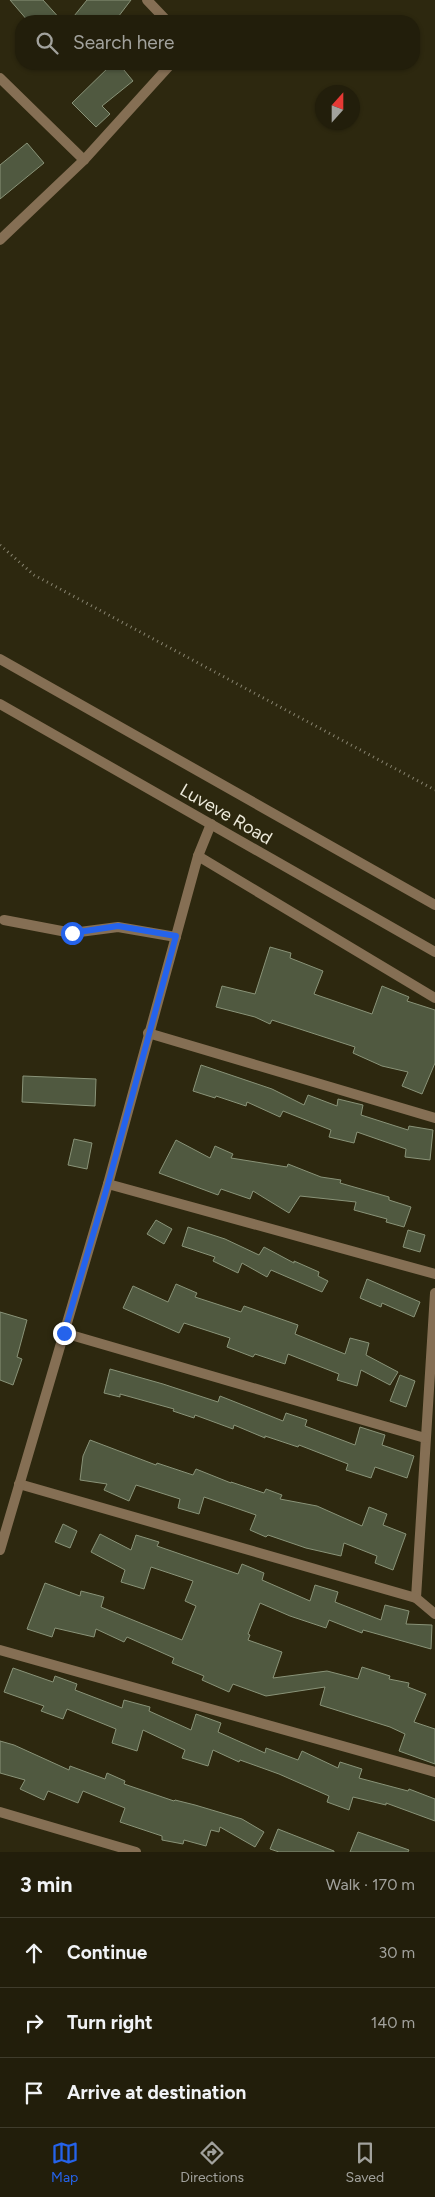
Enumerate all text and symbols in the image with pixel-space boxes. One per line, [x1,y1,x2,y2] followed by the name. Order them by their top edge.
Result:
[15,15,420,70] search box
[33,29,61,57] icon: search
[73,31,175,54] text: Search here
[315,85,360,130] north arrow
[176,779,276,849] street label: Luveve Road
[61,922,84,945] route start
[53,1322,76,1345] route end
[20,1872,72,1897] text: 3 min
[326,1875,415,1894] text: Walk · 170 m
[20,1939,48,1967] icon: ahead
[67,1941,147,1964] text: Continue
[378,1943,415,1962] text: 30 m
[20,2009,48,2037] icon: right
[67,2011,153,2034] text: Turn right
[371,2013,415,2032] text: 140 m
[20,2079,48,2107] icon: arrive
[67,2081,246,2104] text: Arrive at destination
[51,2139,79,2186] tab: Map
[180,2139,244,2186] tab: Directions
[346,2139,384,2186] tab: Saved

